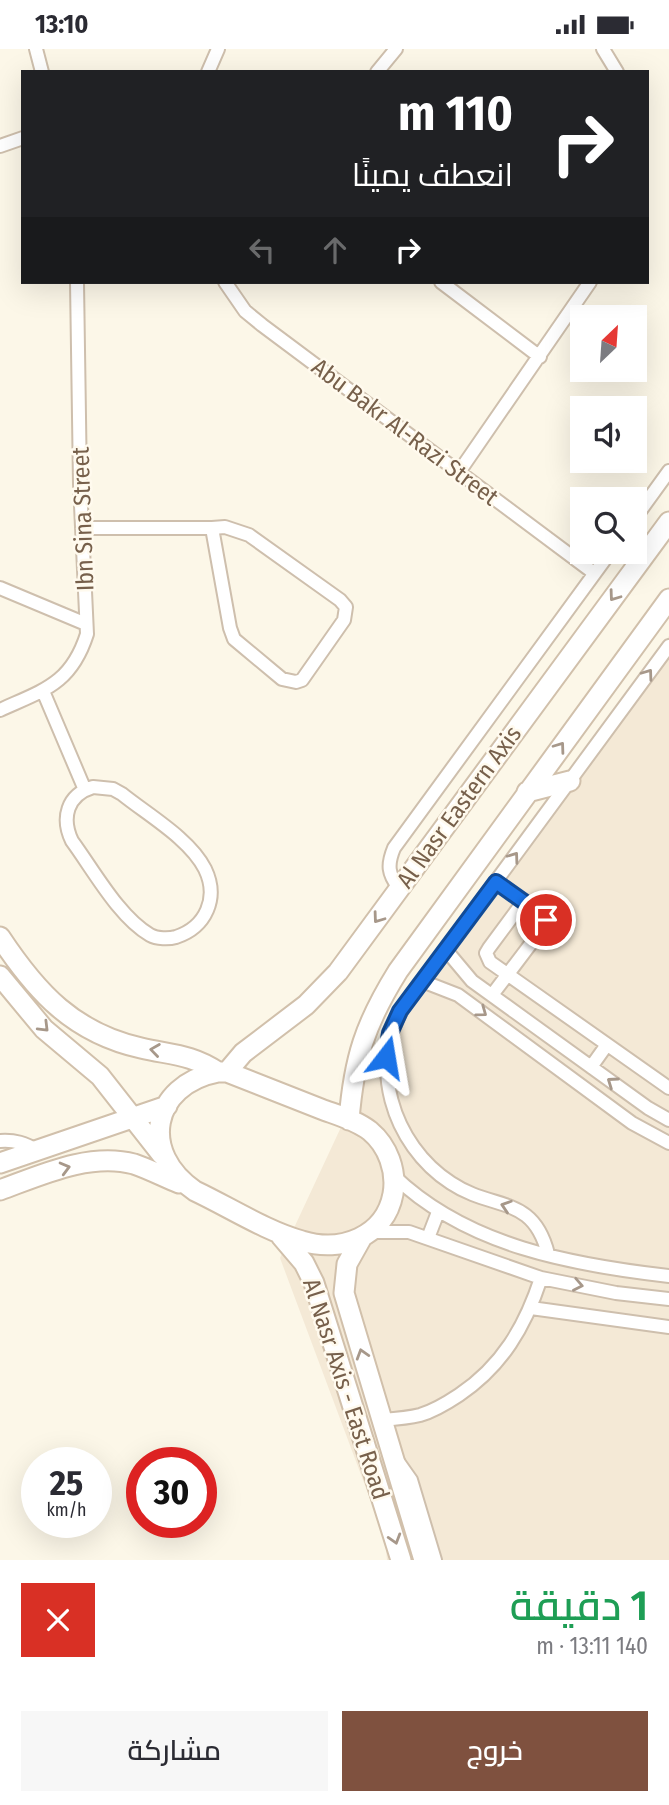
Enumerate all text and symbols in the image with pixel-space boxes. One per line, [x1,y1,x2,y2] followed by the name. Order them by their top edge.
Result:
[35,9,89,40] text: 13:10
[398,84,513,143] text: 110 m
[537,98,628,189] icon: right
[352,156,513,194] text: انعطف يمينًا
[243,231,281,269] icon: left
[316,231,354,269] icon: ahead
[389,231,427,269] icon: right
[570,305,648,381] north arrow
[570,305,647,564] map controls
[306,353,504,511] street label: Abu Bakr Al-Razi Street
[570,396,647,473] button: sound
[66,446,100,592] street label: Ibn Sina Street
[570,487,647,564] button: search
[610,589,622,601] one-way arrow
[640,669,652,682] one-way arrow
[391,721,527,893] street label: Al Nasr Eastern Axis
[552,742,564,755] one-way arrow
[505,853,518,865] one-way arrow
[516,890,576,950] pin
[527,901,565,939] icon: arrive
[373,910,386,923] one-way arrow
[474,1004,487,1017] one-way arrow
[36,1019,49,1032] one-way arrow
[349,1020,423,1094] position arrow
[149,1043,160,1058] one-way arrow
[607,1078,620,1090] one-way arrow
[58,1162,70,1176] one-way arrow
[500,1200,513,1214] one-way arrow
[297,1275,395,1503] street label: Al Nasr Axis - East Road
[572,1277,584,1292] one-way arrow
[356,1348,370,1361] one-way arrow
[126,1447,217,1538] speed limit sign: 30
[50,1462,83,1504] text: 25
[46,1499,87,1521] text: km/h
[386,1533,401,1545] one-way arrow
[510,1581,648,1631] text: 1 دقيقة
[21,1583,95,1657] button: close
[536,1632,648,1660] text: 140 m · 13:11
[21,1711,328,1791] button: مشاركة
[342,1711,648,1791] button: خروج

